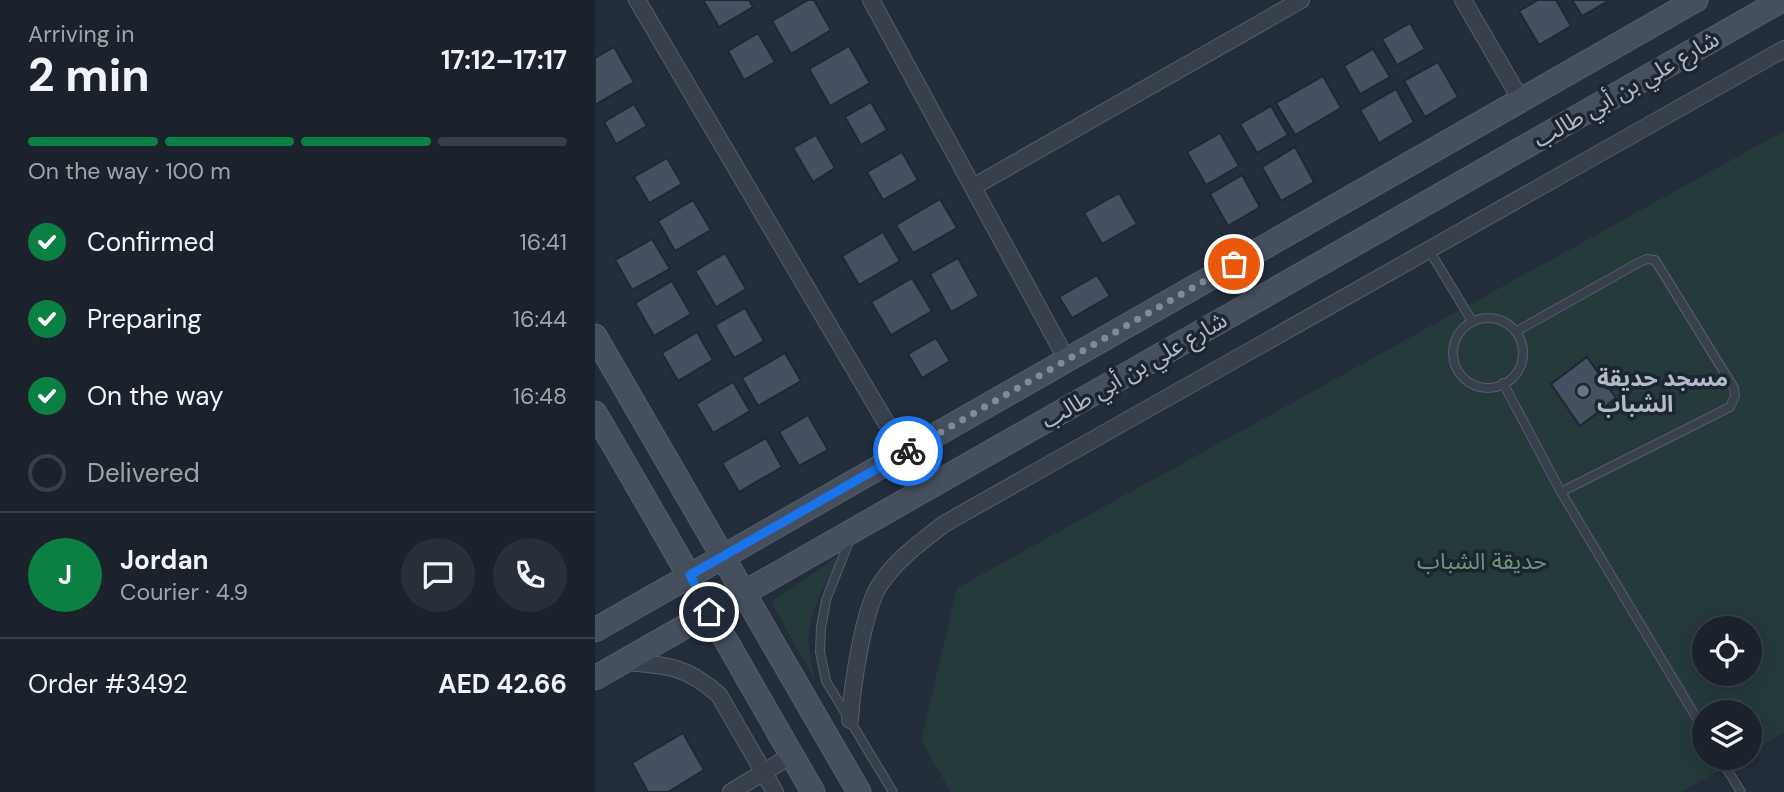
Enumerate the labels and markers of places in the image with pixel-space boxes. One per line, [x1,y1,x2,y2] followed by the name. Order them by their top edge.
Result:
[1204,234,1264,294] pin
[1597,363,1728,419] place label: مسجد حديقة الشباب
[1575,383,1591,399] marker: مسجد حديقة الشباب
[679,582,739,642] pin

